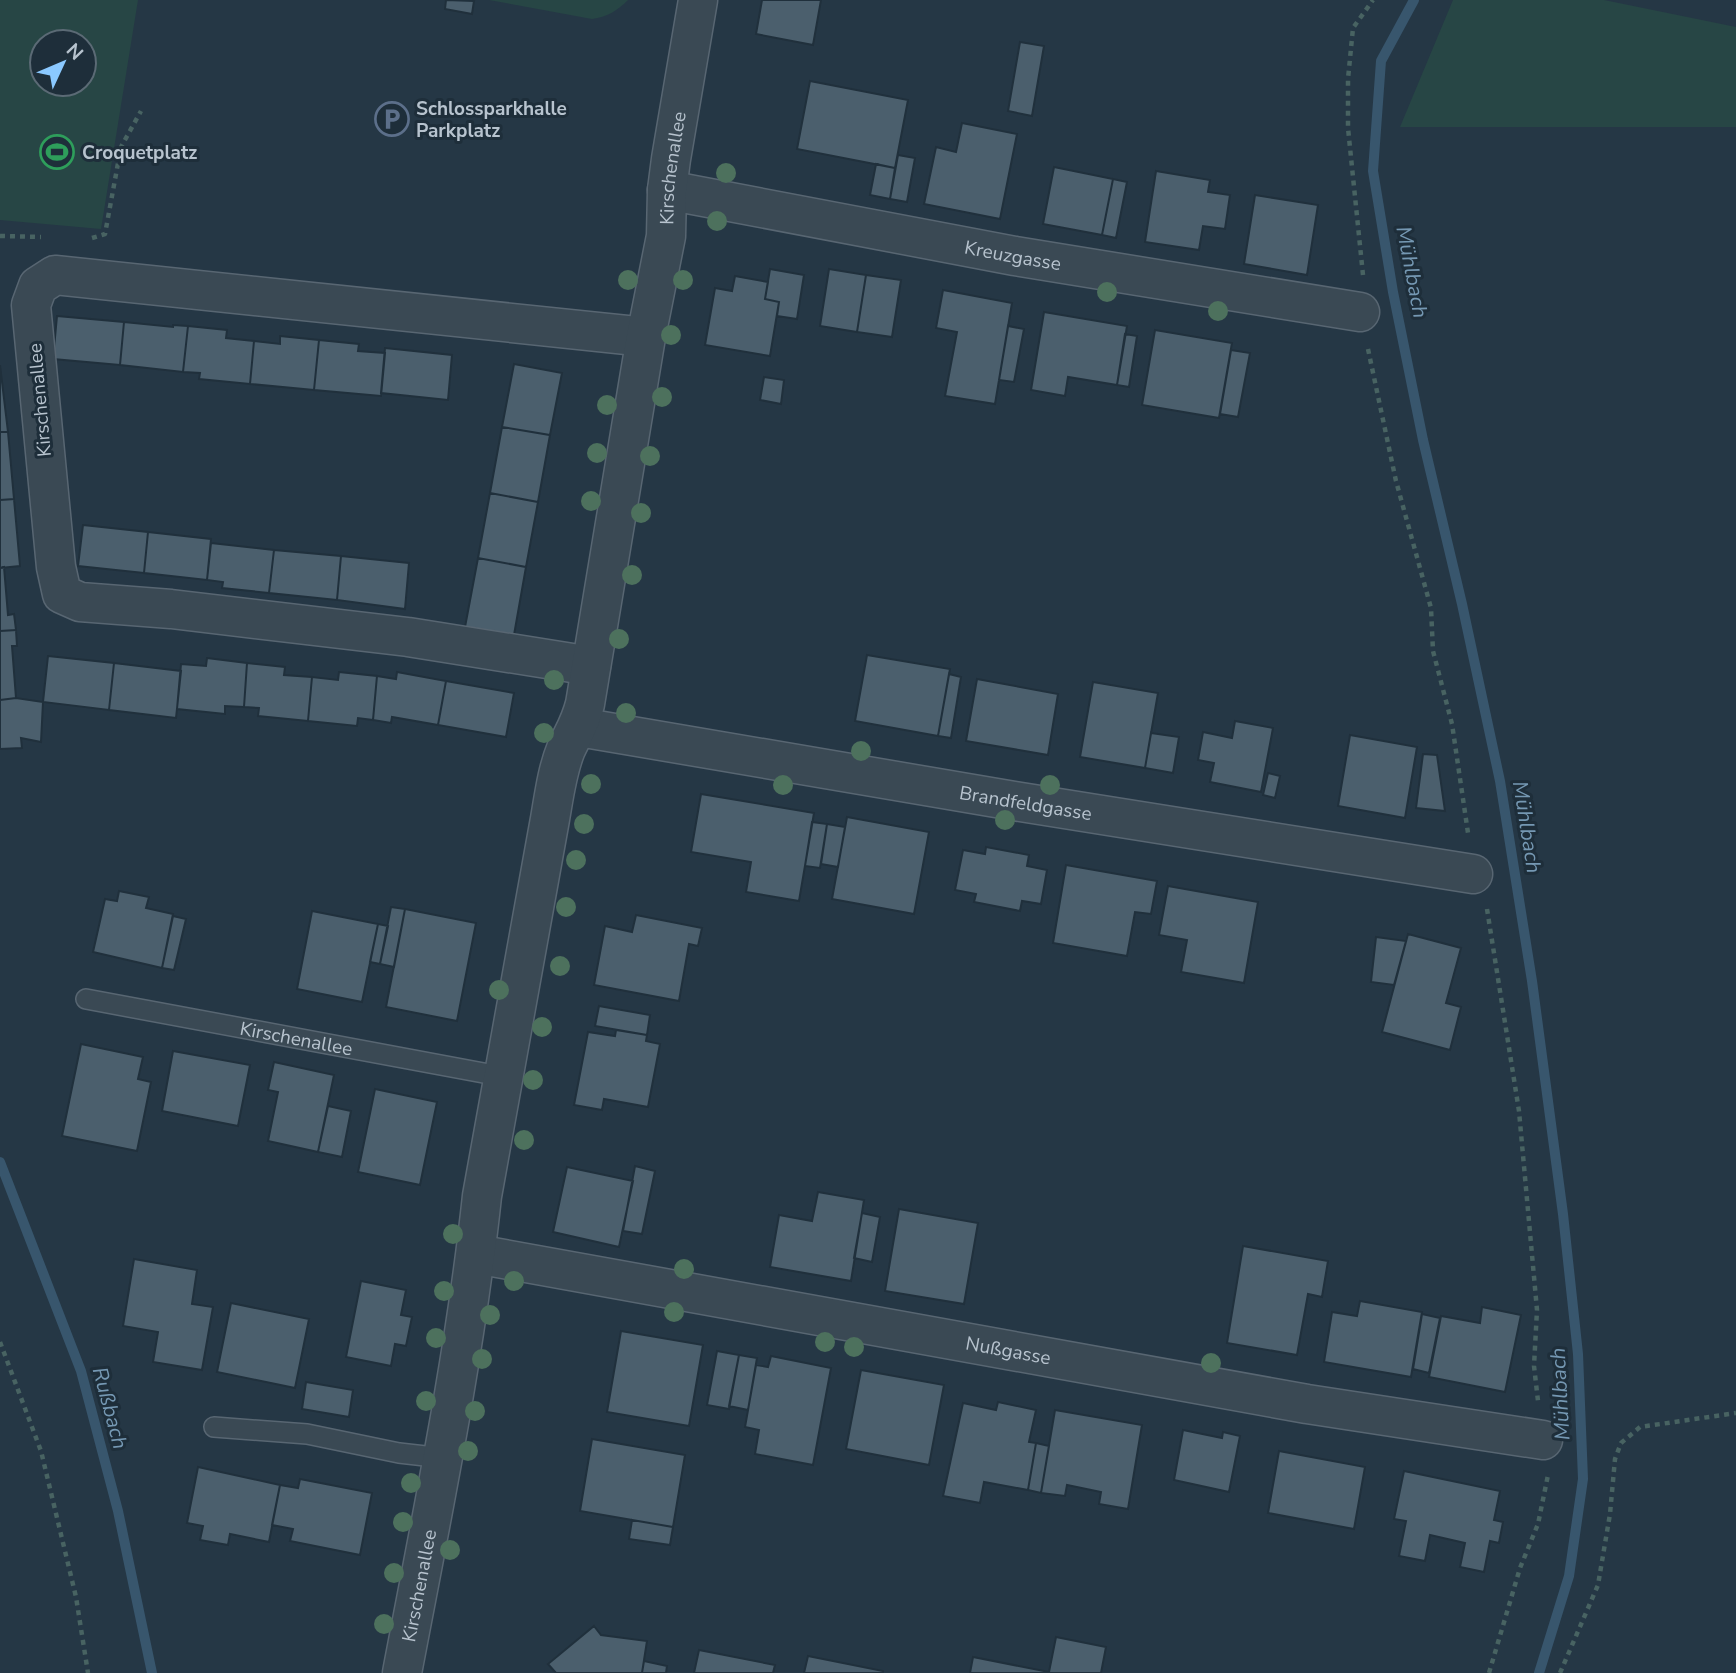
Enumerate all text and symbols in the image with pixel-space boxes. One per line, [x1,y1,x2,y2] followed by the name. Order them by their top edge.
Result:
[28,28,98,98] north arrow
[60,38,89,66] text: N
[416,96,567,144] place label: Schlossparkhalle Parkplatz
[373,100,411,138] parking icon: Schlossparkhalle Parkplatz
[654,110,693,225] street label: Kirschenallee
[38,133,76,171] sports icon: Croquetplatz
[82,140,197,166] place label: Croquetplatz
[1389,224,1435,320] water label: Mühlbach
[962,235,1063,277] street label: Kreuzgasse
[22,342,58,458] street label: Kirschenallee
[1506,779,1548,875] water label: Mühlbach
[957,780,1094,827] street label: Brandfeldgasse
[238,1016,355,1062] street label: Kirschenallee
[964,1331,1053,1372] street label: Nußgasse
[1544,1347,1576,1441] water label: Mühlbach
[86,1364,134,1452] water label: Rußbach
[396,1527,443,1644] street label: Kirschenallee

